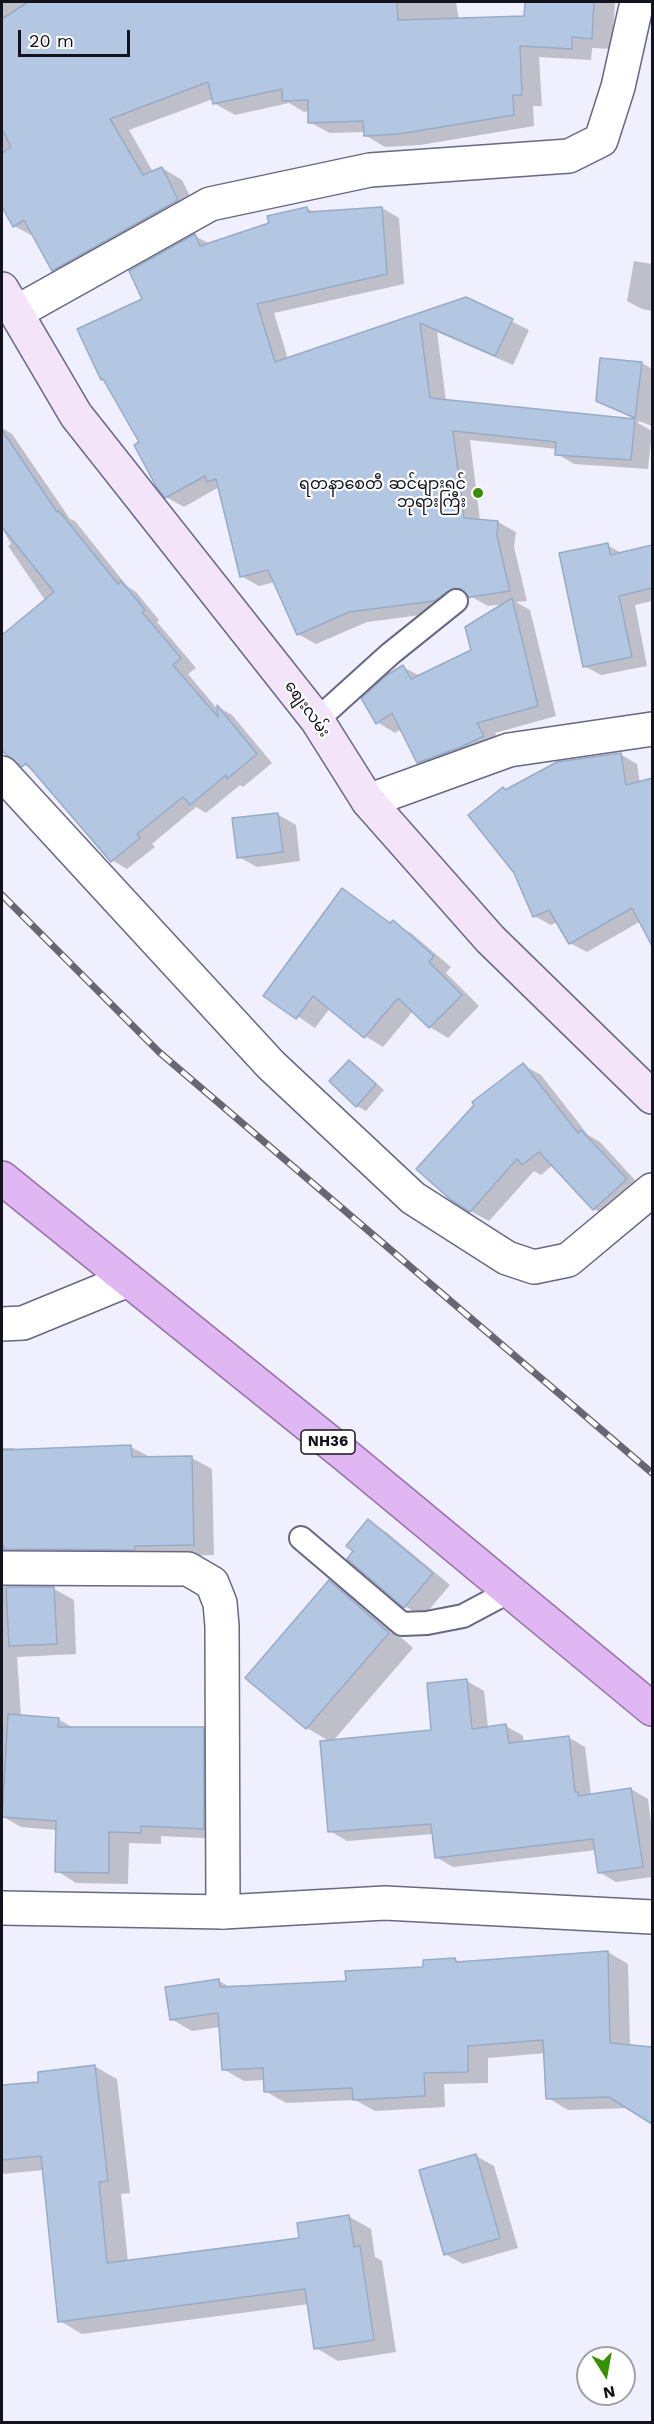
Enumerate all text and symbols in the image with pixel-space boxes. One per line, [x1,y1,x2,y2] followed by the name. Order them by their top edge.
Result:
[21,18,134,56] scale bar
[29,30,74,51] text: 20 m
[299,474,466,512] place label: ရတနာစေတီ ဆင်များရှင် ဘုရားကြီး
[471,486,485,500] marker: ရတနာစေတီ ဆင်များရှင် ဘုရားကြီး
[280,677,334,741] street label: စျေးလမ်း
[301,1430,355,1454] road number: NH36
[576,2346,636,2406] north arrow
[602,2382,617,2403] text: N

